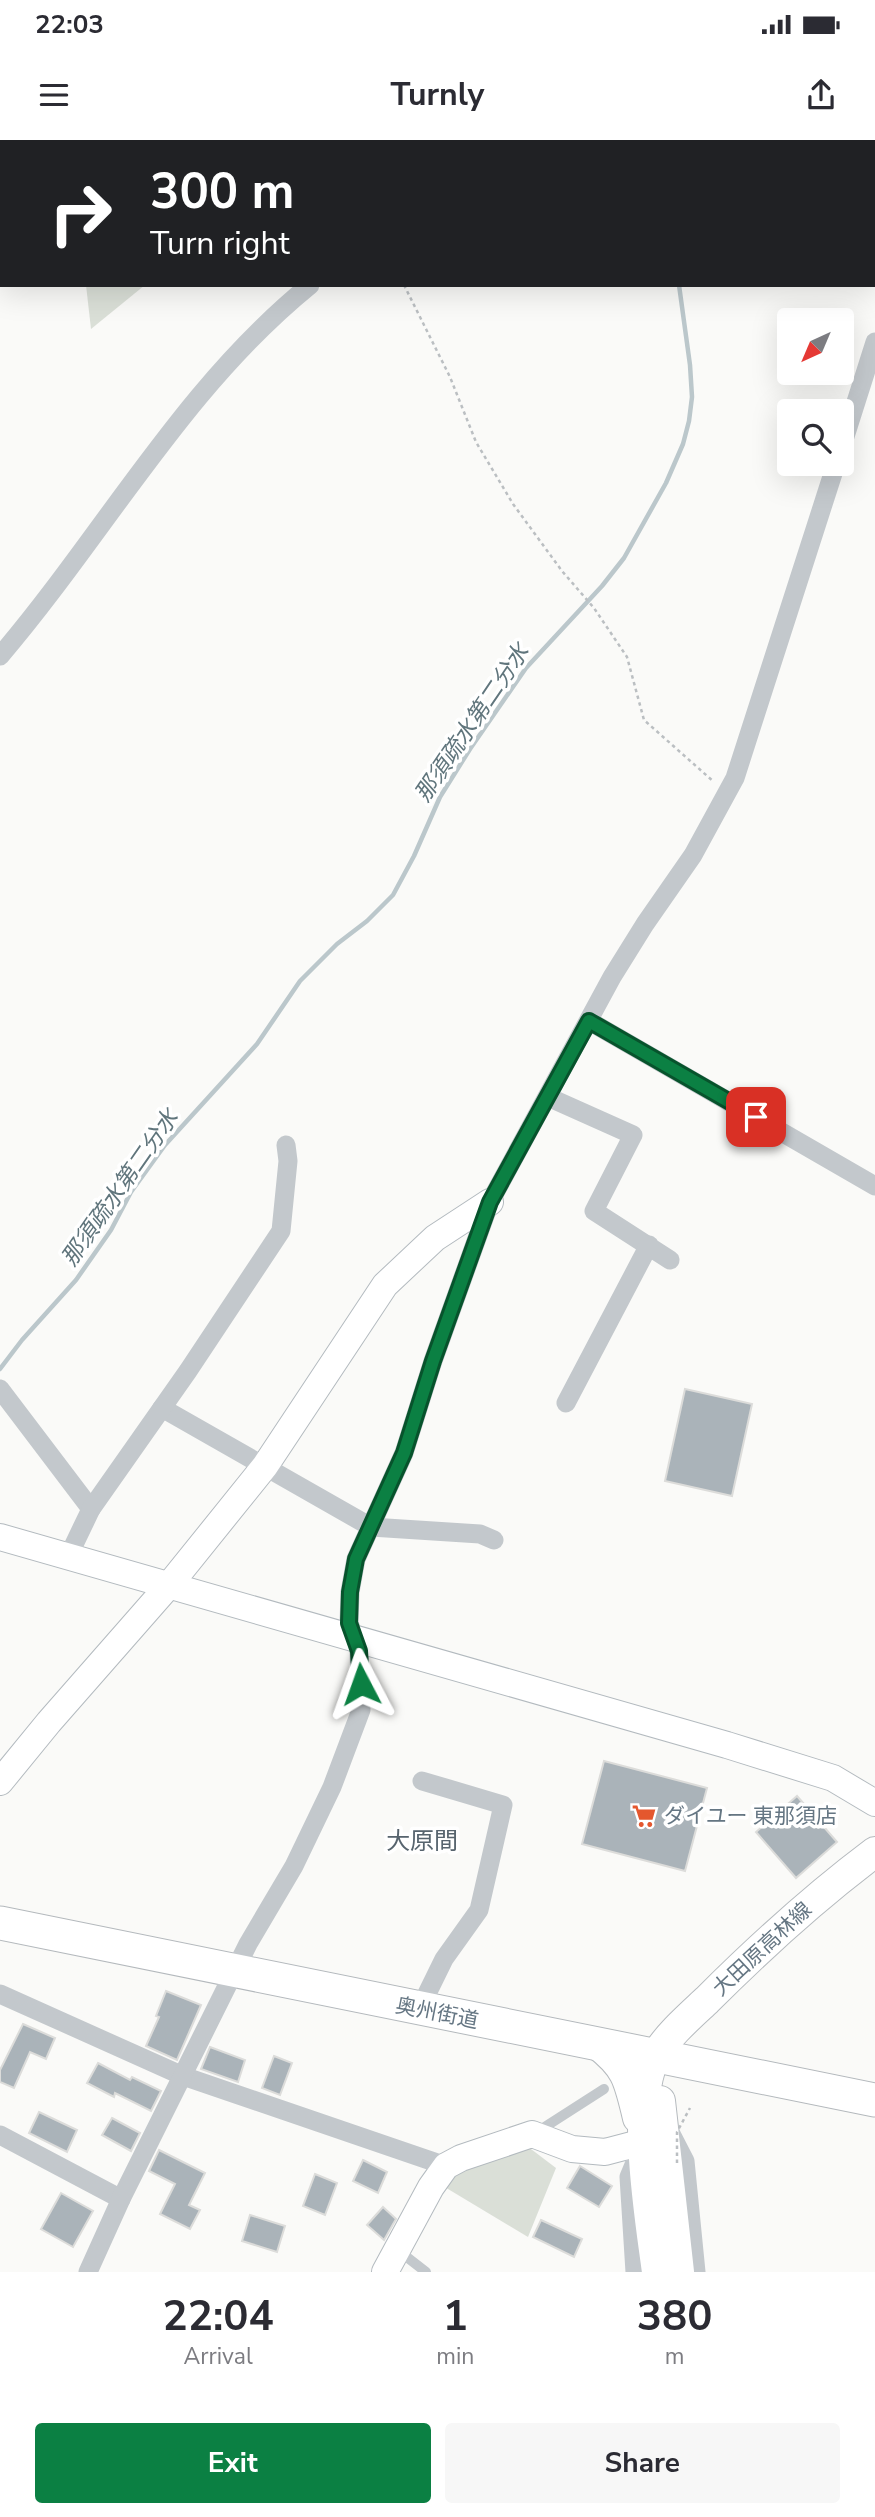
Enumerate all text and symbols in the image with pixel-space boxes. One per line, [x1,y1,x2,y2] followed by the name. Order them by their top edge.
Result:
[35,7,104,42] text: 22:03
[391,73,484,116] text: Turnly
[35,76,73,114] icon: menu
[802,76,840,114] icon: share
[150,158,294,225] text: 300 m
[35,168,126,259] icon: right
[150,222,290,265] text: Turn right
[777,308,854,385] north arrow
[777,308,854,476] map controls
[777,399,854,476] button: search
[408,636,538,808] water label: 那須疏水第二分水
[726,1087,786,1147] pin
[737,1098,775,1136] icon: arrive
[55,1101,187,1272] water label: 那須疏水第二分水
[324,1647,398,1721] position arrow
[630,1802,658,1830] supermarket icon: ダイユー 東那須店
[664,1802,837,1830] place label: ダイユー 東那須店
[386,1825,458,1857] district label: 大原間
[706,1896,818,2002] street label: 大田原高林線
[393,1991,481,2035] street label: 奥州街道
[163,2288,274,2345] text: 22:04
[443,2288,468,2345] text: 1
[637,2288,712,2345] text: 380
[184,2341,253,2372] text: Arrival
[436,2341,474,2372] text: min
[665,2341,685,2372] text: m
[35,2423,431,2503] button: Exit
[445,2423,840,2503] button: Share

